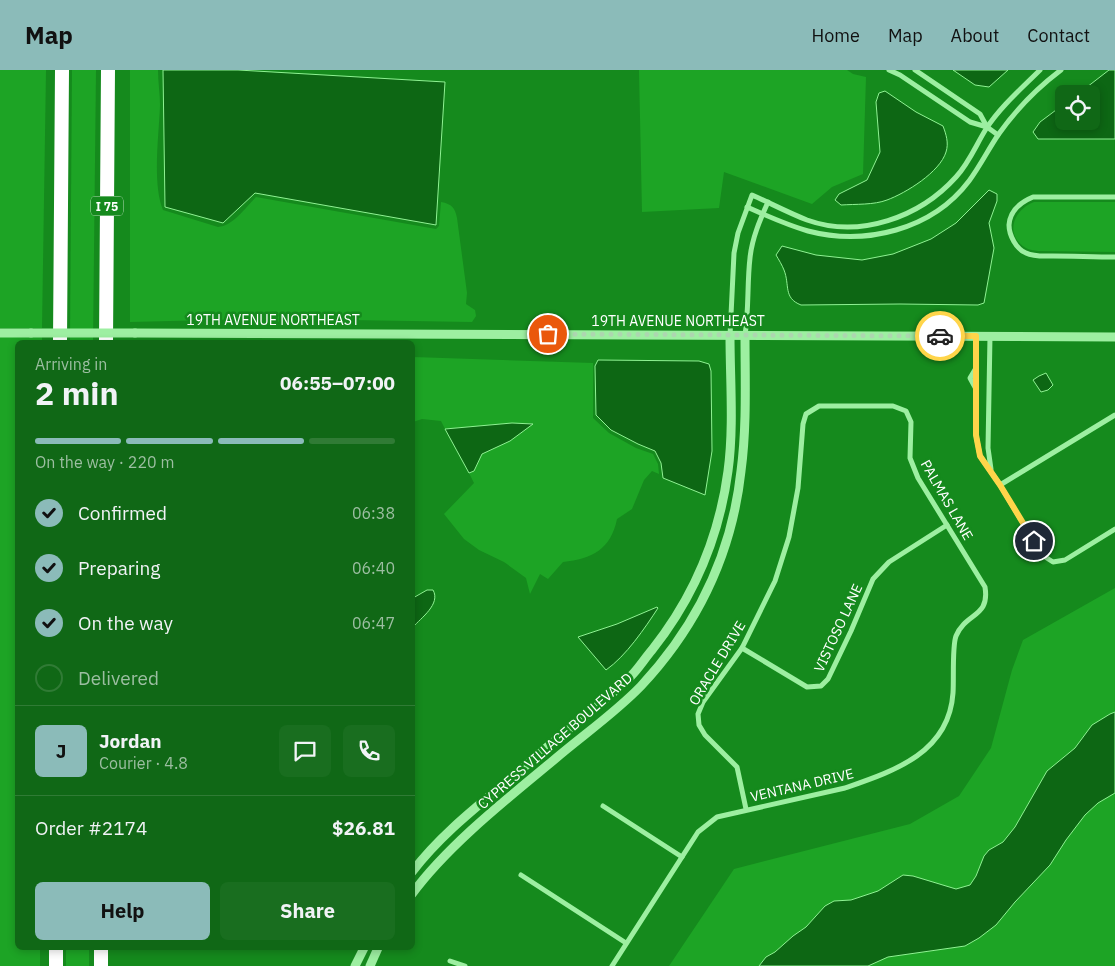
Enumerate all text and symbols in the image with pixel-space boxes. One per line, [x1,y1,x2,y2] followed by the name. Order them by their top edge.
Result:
[25,19,73,51] text: Map
[812,24,860,47] text: Home
[888,24,923,47] text: Map
[951,24,999,47] text: About
[1027,24,1090,47] text: Contact
[1055,85,1100,130] map controls
[1055,85,1100,130] button: locate
[91,196,123,216] road number: I 75
[186,311,360,329] street label: 19TH AVENUE NORTHEAST
[915,311,965,361] courier
[591,312,765,330] street label: 19TH AVENUE NORTHEAST
[527,313,569,355] pin
[534,320,562,348] icon: bag
[926,322,954,350] icon: car
[35,354,107,374] text: Arriving in
[280,371,395,395] text: 06:55–07:00
[35,372,119,414] text: 2 min
[35,452,174,472] text: On the way · 220 m
[917,457,977,543] street label: PALMAS LANE
[35,499,63,527] icon: check
[78,501,167,525] text: Confirmed
[352,503,395,523] text: 06:38
[1013,520,1055,562] pin
[1020,527,1048,555] icon: home
[35,554,63,582] icon: check
[78,556,160,580] text: Preparing
[352,558,395,578] text: 06:40
[810,581,866,675] street label: VISTOSO LANE
[35,609,63,637] icon: check
[78,611,173,635] text: On the way
[352,613,395,633] text: 06:47
[685,617,749,709] street label: ORACLE DRIVE
[78,666,159,690] text: Delivered
[474,669,636,813] street label: CYPRESS VILLAGE BOULEVARD
[279,725,331,777] button: chat
[343,725,395,777] button: phone
[99,729,162,753] text: Jordan
[56,739,66,763] text: J
[99,753,188,773] text: Courier · 4.8
[749,764,855,806] street label: VENTANA DRIVE
[35,816,147,840] text: Order #2174
[332,816,395,840] text: $26.81
[35,882,210,940] button: Help
[220,882,395,940] button: Share

